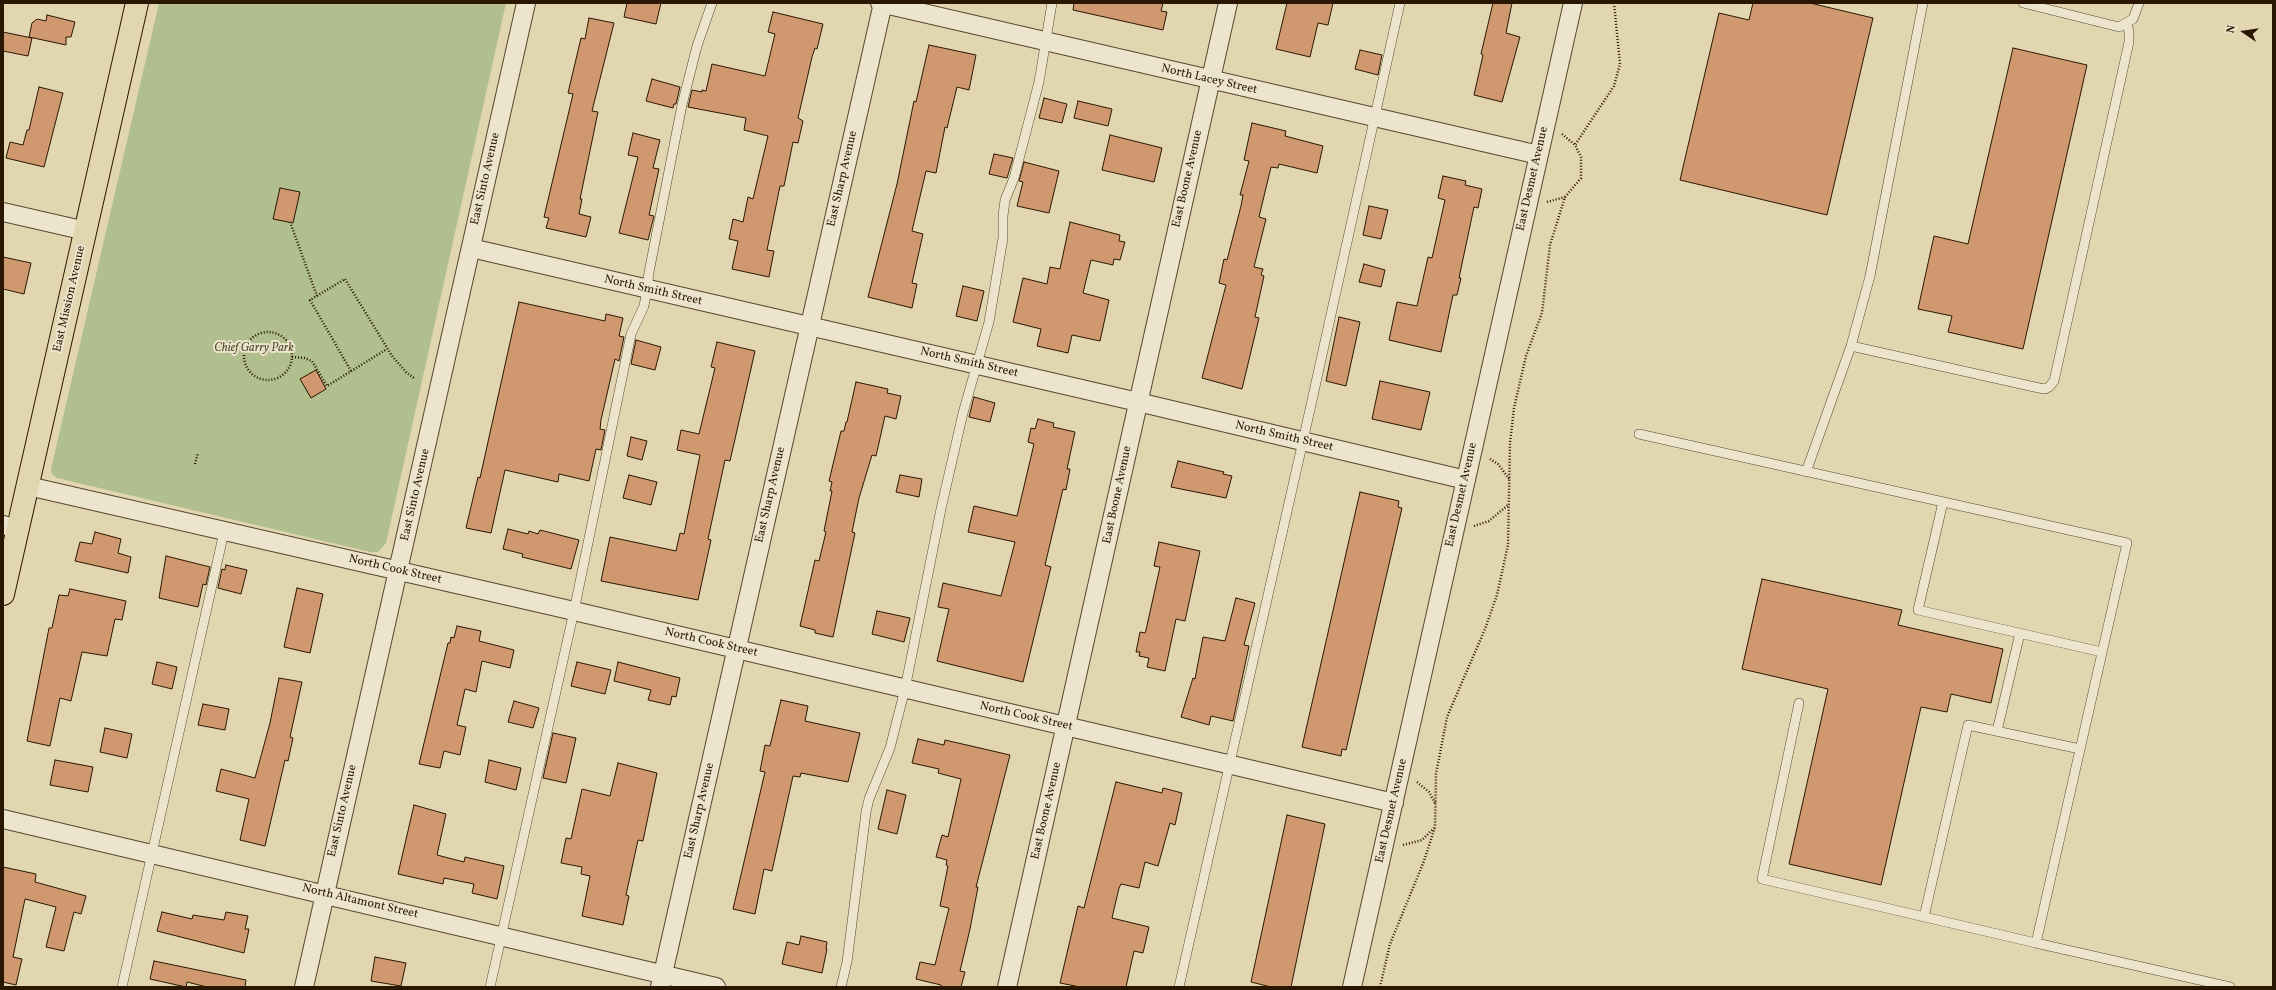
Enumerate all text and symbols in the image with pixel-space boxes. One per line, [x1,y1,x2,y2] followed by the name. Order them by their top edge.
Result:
[2224,12,2264,52] north arrow
[2224,24,2240,35] text: N
[1160,62,1258,98] street label: North Lacey Street
[1514,125,1552,233] street label: East Desmet Avenue
[1170,129,1206,229] street label: East Boone Avenue
[825,130,861,228] street label: East Sharp Avenue
[468,131,504,227] street label: East Sinto Avenue
[51,244,89,354] street label: East Mission Avenue
[603,273,703,309] street label: North Smith Street
[214,342,294,356] park label: Chief Garry Park
[919,345,1019,381] street label: North Smith Street
[1234,419,1334,455] street label: North Smith Street
[1443,441,1481,549] street label: East Desmet Avenue
[1101,445,1135,545] street label: East Boone Avenue
[753,446,789,544] street label: East Sharp Avenue
[398,447,434,543] street label: East Sinto Avenue
[347,552,443,588] street label: North Cook Street
[663,625,759,661] street label: North Cook Street
[978,699,1074,735] street label: North Cook Street
[1373,757,1411,865] street label: East Desmet Avenue
[1029,761,1065,861] street label: East Boone Avenue
[682,762,718,860] street label: East Sharp Avenue
[325,763,361,859] street label: East Sinto Avenue
[301,882,419,922] street label: North Altamont Street

